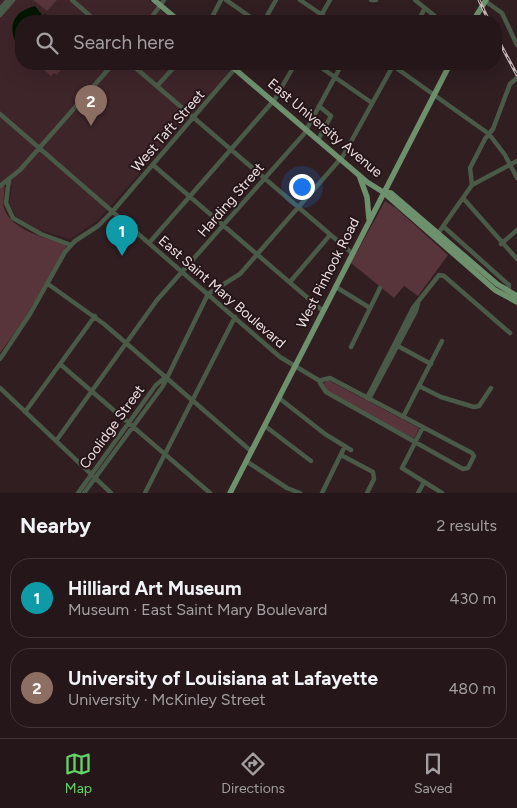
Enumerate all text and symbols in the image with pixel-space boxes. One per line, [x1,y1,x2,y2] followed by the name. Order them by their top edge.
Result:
[15,15,502,70] search box
[33,29,61,57] icon: search
[73,31,175,54] text: Search here
[264,75,386,181] street label: East University Avenue
[75,85,107,126] pin: 2
[128,87,208,175] street label: West Taft Street
[194,160,268,240] street label: Harding Street
[289,174,315,200] your location
[106,215,138,256] pin: 1
[293,215,363,331] street label: West Pinhook Road
[155,232,289,352] street label: East Saint Mary Boulevard
[76,382,148,472] street label: Coolidge Street
[20,513,91,538] text: Nearby
[437,516,497,535] text: 2 results
[68,577,241,600] text: Hilliard Art Museum
[34,589,40,608] text: 1
[450,589,496,608] text: 430 m
[68,600,327,619] text: Museum · East Saint Mary Boulevard
[68,667,378,690] text: University of Louisiana at Lafayette
[32,679,42,698] text: 2
[448,679,496,698] text: 480 m
[68,690,266,709] text: University · McKinley Street
[64,750,92,797] tab: Map
[221,750,285,797] tab: Directions
[414,750,453,797] tab: Saved

